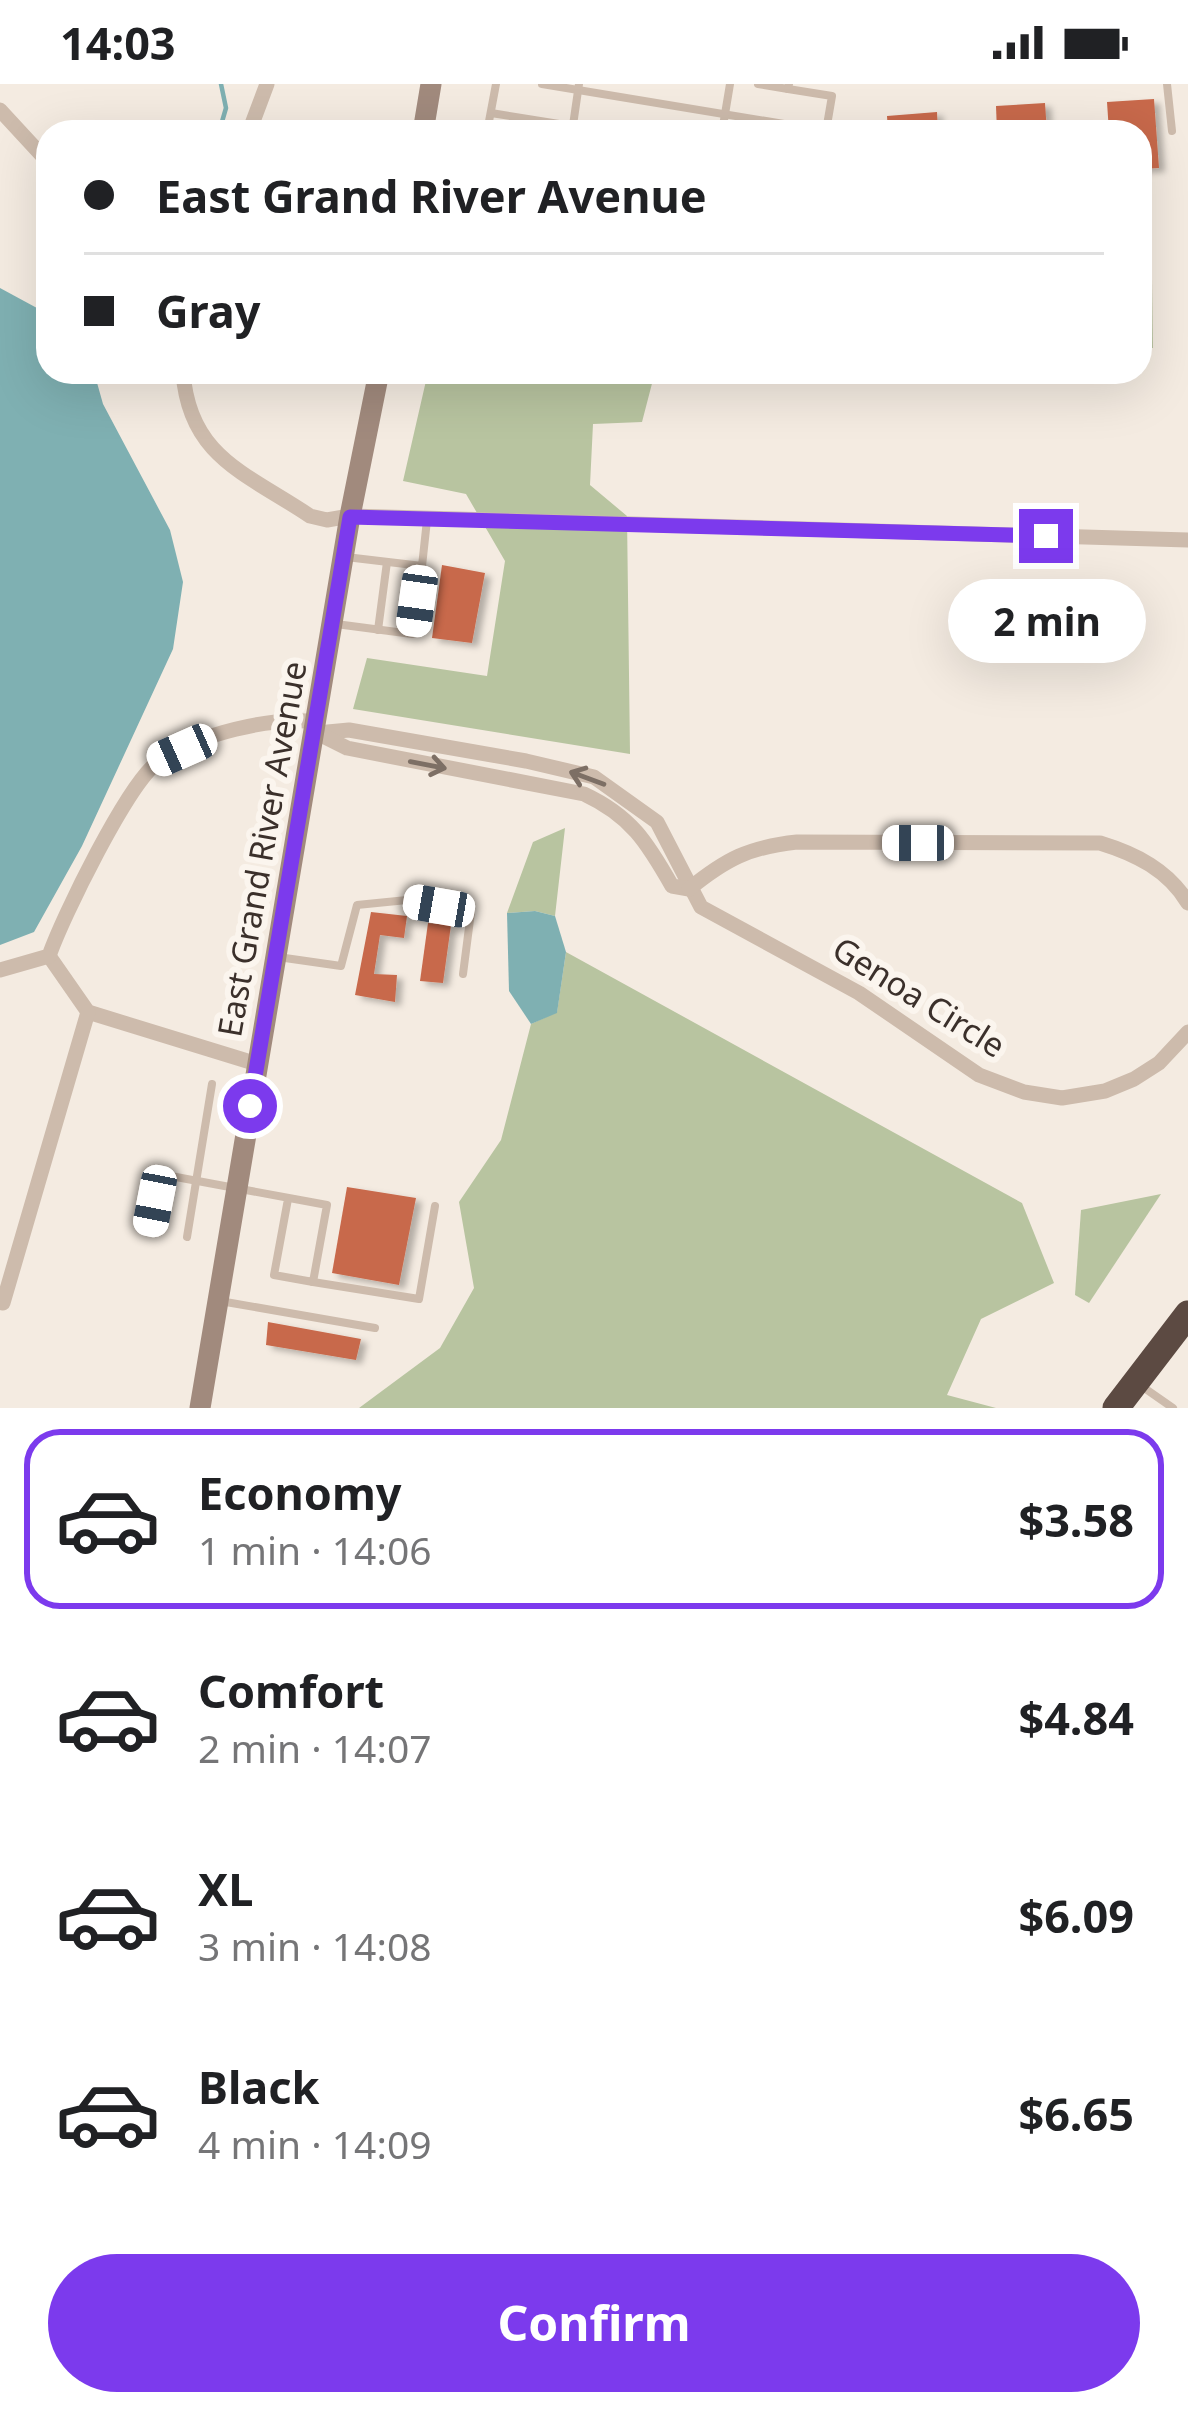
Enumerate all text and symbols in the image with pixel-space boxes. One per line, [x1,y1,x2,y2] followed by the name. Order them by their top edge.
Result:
[60,12,176,73] text: 14:03
[156,165,707,226] text: East Grand River Avenue
[156,280,260,341] text: Gray
[1019,509,1073,563] route end
[394,563,440,639] car
[947,578,1145,662] callout: 2 min
[993,594,1101,647] text: 2 min
[206,658,317,1040] street label: East Grand River Avenue
[142,719,222,781] car
[408,755,447,777] one-way arrow
[569,766,606,787] one-way arrow
[882,825,954,861] car
[400,882,478,930] car
[824,926,1014,1067] street label: Genoa Circle
[223,1079,277,1133] route start
[130,1162,180,1240] car
[198,1462,402,1523] text: Economy
[54,1465,162,1573] icon: car
[1018,1489,1134,1550] text: $3.58
[198,1523,432,1576] text: 1 min · 14:06
[198,1660,384,1721] text: Comfort
[54,1663,162,1771] icon: car
[1018,1687,1134,1748] text: $4.84
[198,1721,432,1774] text: 2 min · 14:07
[198,1858,253,1919] text: XL
[54,1861,162,1969] icon: car
[1018,1885,1134,1946] text: $6.09
[198,1919,432,1972] text: 3 min · 14:08
[198,2056,319,2117] text: Black
[54,2059,162,2167] icon: car
[1018,2083,1134,2144] text: $6.65
[198,2117,432,2170] text: 4 min · 14:09
[48,2254,1140,2392] button: Confirm

